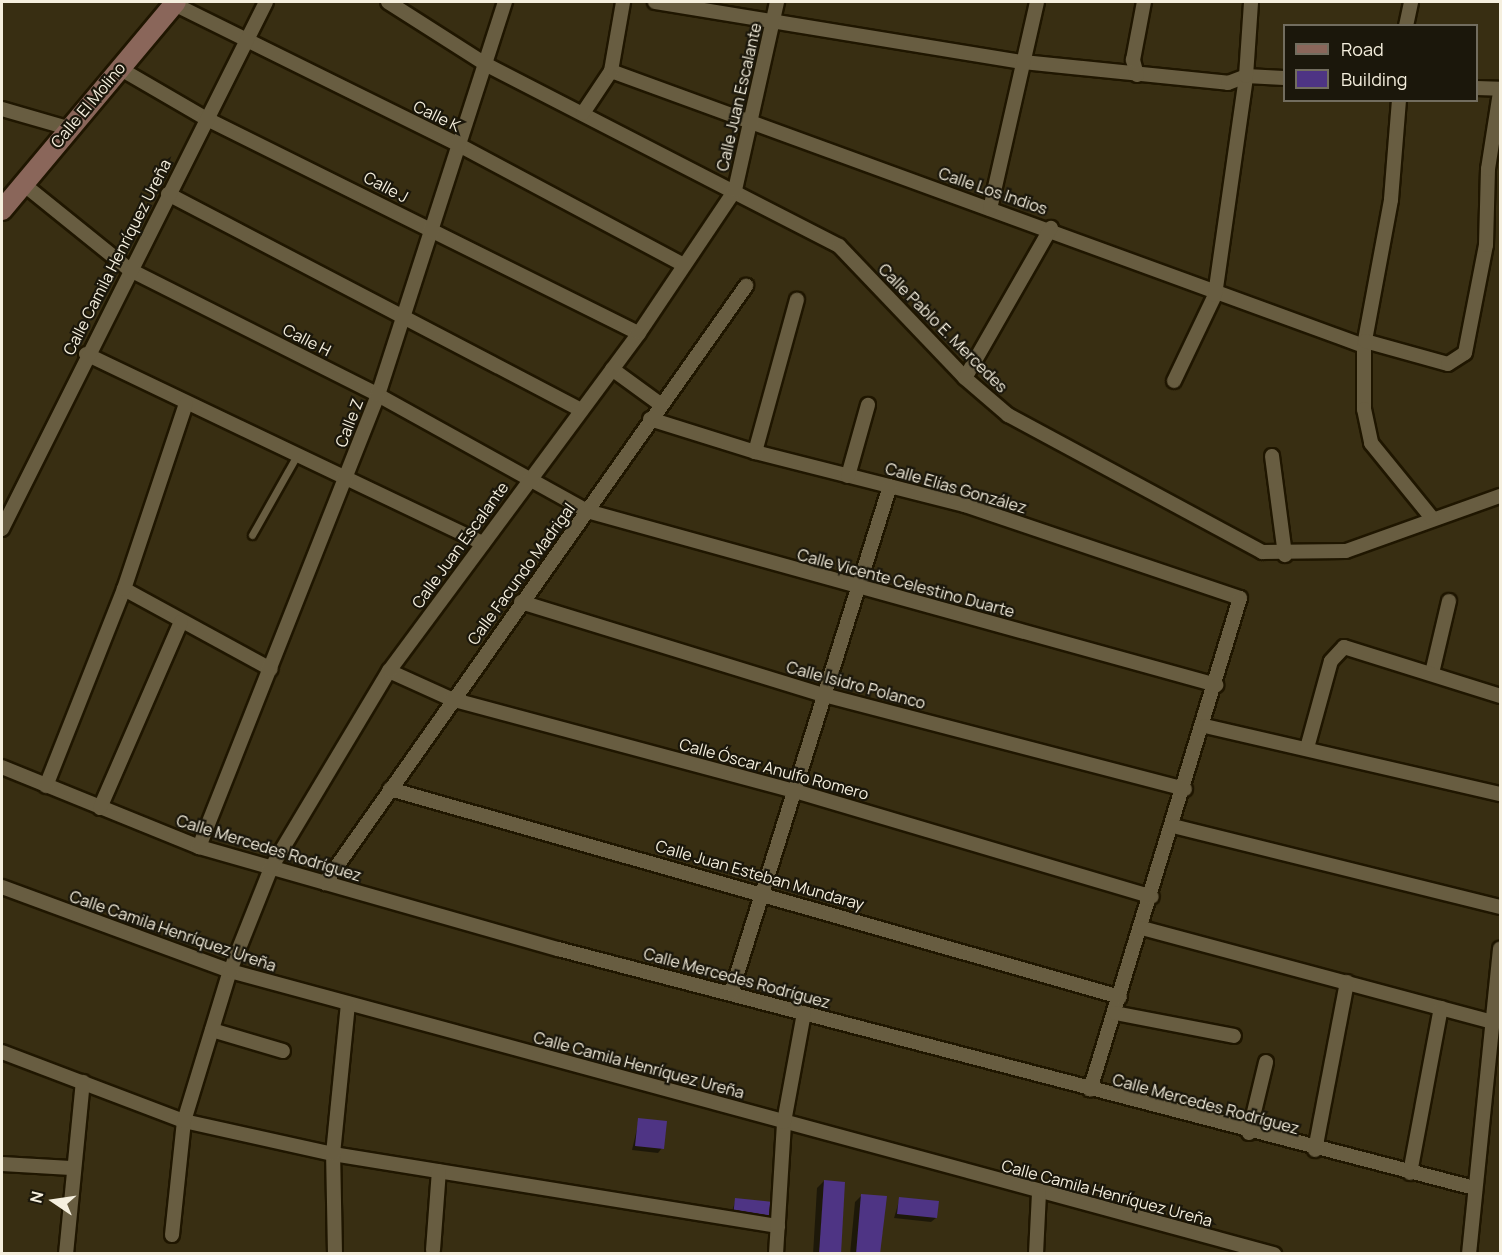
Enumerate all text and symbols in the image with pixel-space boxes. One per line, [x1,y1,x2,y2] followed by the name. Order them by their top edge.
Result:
[713,21,765,173] street label: Calle Juan Escalante
[1283,24,1478,102] legend
[1341,37,1384,61] text: Road
[47,58,129,152] street label: Calle El Molino
[1341,67,1407,91] text: Building
[410,96,464,136] street label: Calle K
[59,156,175,358] street label: Calle Camila Henríquez Ureña
[936,163,1050,219] street label: Calle Los Indios
[360,167,412,207] street label: Calle J
[875,260,1011,396] street label: Calle Pablo E. Mercedes
[280,320,334,360] street label: Calle H
[331,396,367,450] street label: Calle Z
[883,459,1029,517] street label: Calle Elías González
[408,478,512,612] street label: Calle Juan Escalante
[463,499,579,649] street label: Calle Facundo Madrigal
[795,545,1017,621] street label: Calle Vicente Celestino Duarte
[784,657,928,713] street label: Calle Isidro Polanco
[677,734,871,804] street label: Calle Óscar Anulfo Romero
[174,811,364,885] street label: Calle Mercedes Rodríguez
[654,836,866,914] street label: Calle Juan Esteban Mundaray
[67,887,279,975] street label: Calle Camila Henríquez Ureña
[642,944,832,1012] street label: Calle Mercedes Rodríguez
[531,1028,747,1102] street label: Calle Camila Henríquez Ureña
[1111,1070,1301,1138] street label: Calle Mercedes Rodríguez
[999,1156,1215,1230] street label: Calle Camila Henríquez Ureña
[24,1171,84,1231] north arrow
[24,1189,48,1205] text: N

